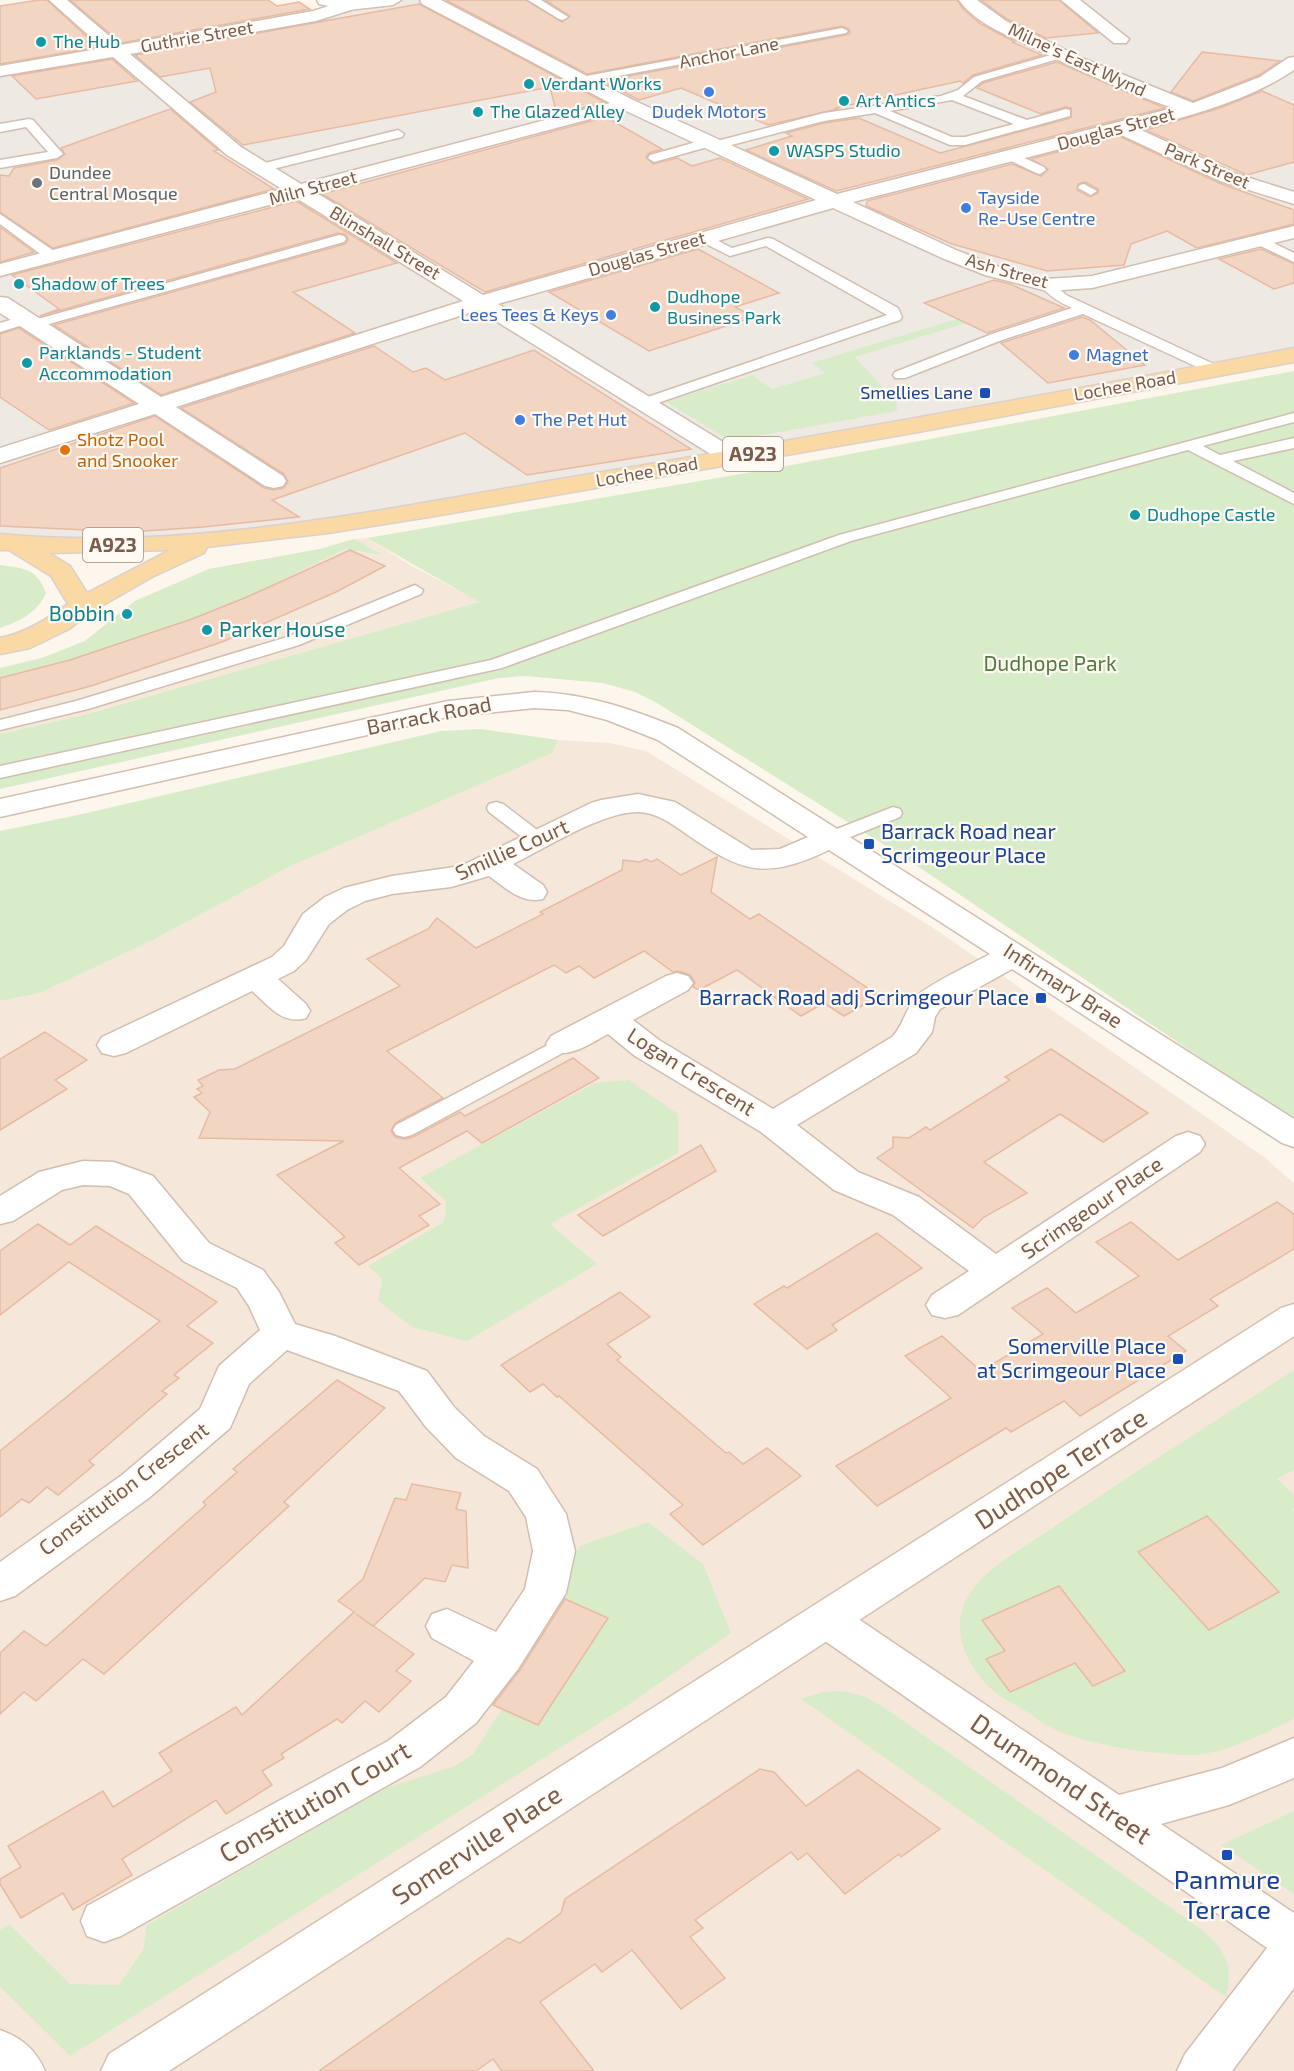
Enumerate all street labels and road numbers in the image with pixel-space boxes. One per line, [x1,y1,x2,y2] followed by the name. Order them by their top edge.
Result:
[139,15,255,57] street label: Guthrie Street
[1005,18,1150,101] street label: Milne's East Wynd
[677,32,781,72] street label: Anchor Lane
[1055,102,1177,154] street label: Douglas Street
[1161,137,1254,193] street label: Park Street
[266,165,359,209] street label: Miln Street
[326,200,445,284] street label: Blinshall Street
[586,226,708,280] street label: Douglas Street
[963,248,1051,292] street label: Ash Street
[1072,365,1178,405] street label: Lochee Road
[723,437,783,471] road number: A923
[594,451,700,491] street label: Lochee Road
[83,528,143,562] road number: A923
[364,690,493,739] street label: Barrack Road
[451,813,572,885] street label: Smillie Court
[1000,937,1128,1032] street label: Infirmary Brae
[623,1021,760,1120] street label: Logan Crescent
[1016,1150,1167,1263] street label: Scrimgeour Place
[968,1401,1152,1535] street label: Dudhope Terrace
[33,1416,213,1560] street label: Constitution Crescent
[966,1706,1158,1850] street label: Drummond Street
[213,1733,416,1868] street label: Constitution Court
[386,1777,567,1910] street label: Somerville Place

